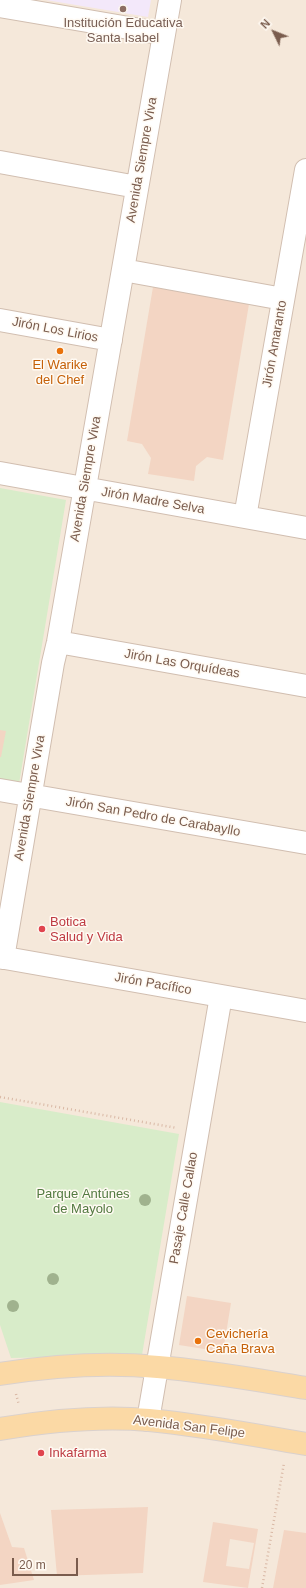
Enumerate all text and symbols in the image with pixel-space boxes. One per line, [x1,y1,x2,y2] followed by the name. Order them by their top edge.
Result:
[118,4,128,14] marker: Institución Educativa Santa Isabel
[254,12,294,52] north arrow
[63,15,183,46] place label: Institución Educativa Santa Isabel
[258,17,272,31] text: N
[123,96,161,224] street label: Avenida Siempre Viva
[260,299,290,389] street label: Jirón Amaranto
[11,314,99,346] street label: Jirón Los Lirios
[55,346,65,356] marker: El Warike del Chef
[32,357,88,388] place label: El Warike del Chef
[67,415,105,543] street label: Avenida Siempre Viva
[100,484,206,518] street label: Jirón Madre Selva
[123,646,241,682] street label: Jirón Las Orquídeas
[11,734,49,862] street label: Avenida Siempre Viva
[64,794,242,840] street label: Jirón San Pedro de Carabayllo
[50,914,123,945] place label: Botica Salud y Vida
[37,924,47,934] marker: Botica Salud y Vida
[113,970,193,998] street label: Jirón Pacífico
[166,1151,202,1265] street label: Pasaje Calle Callao
[36,1186,130,1217] park label: Parque Antúnes de Mayolo
[206,1326,275,1357] place label: Cevichería Caña Brava
[193,1336,203,1346] marker: Cevichería Caña Brava
[132,1412,246,1442] street label: Avenida San Felipe
[49,1445,107,1461] place label: Inkafarma
[36,1448,46,1458] marker: Inkafarma
[14,1550,80,1576] scale bar
[19,1558,46,1572] text: 20 m

